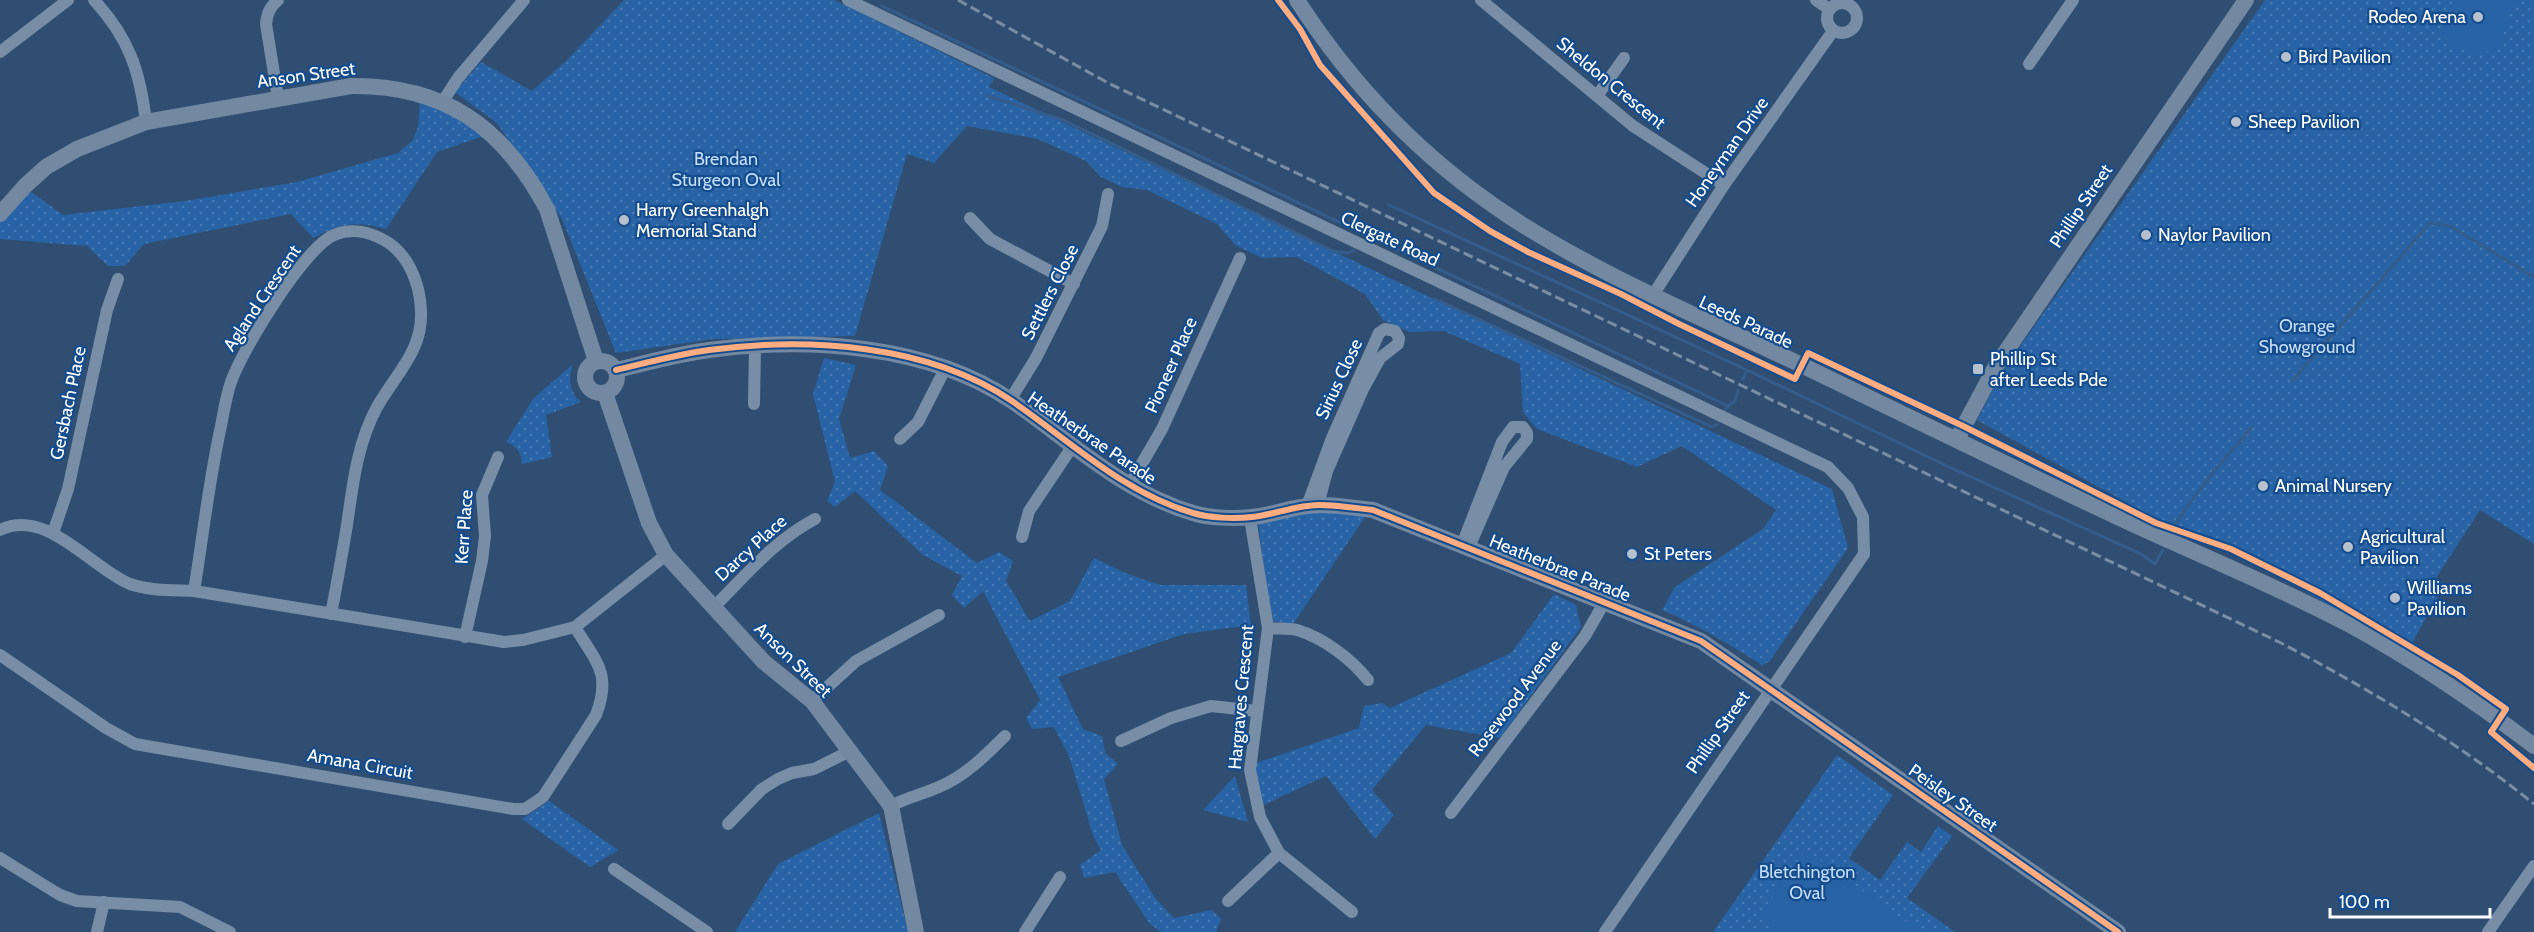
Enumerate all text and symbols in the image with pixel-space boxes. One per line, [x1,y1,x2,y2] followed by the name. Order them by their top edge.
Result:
[2368,6,2466,28] place label: Rodeo Arena
[2471,10,2485,24] marker: Rodeo Arena
[1552,32,1670,134] street label: Sheldon Crescent
[2298,46,2391,68] place label: Bird Pavilion
[2279,50,2293,64] marker: Bird Pavilion
[256,57,356,93] street label: Anson Street
[1681,93,1773,211] street label: Honeyman Drive
[2248,111,2360,133] place label: Sheep Pavilion
[2229,115,2243,129] marker: Sheep Pavilion
[671,148,781,191] park label: Brendan Sturgeon Oval
[2045,160,2117,252] street label: Phillip Street
[636,199,769,242] place label: Harry Greenhalgh Memorial Stand
[1337,207,1443,271] street label: Clergate Road
[617,213,631,227] marker: Harry Greenhalgh Memorial Stand
[2158,224,2271,246] place label: Naylor Pavilion
[2139,228,2153,242] marker: Naylor Pavilion
[218,241,306,355] street label: Agland Crescent
[1017,241,1083,343] street label: Settlers Close
[1696,291,1796,353] street label: Leeds Parade
[1140,314,1202,416] street label: Pioneer Place
[2259,315,2355,358] park label: Orange Showground
[1311,335,1367,423] street label: Sirius Close
[45,344,91,462] street label: Gersbach Place
[1990,348,2108,391] place label: Phillip St after Leeds Pde
[1971,362,1985,376] marker: Phillip St after Leeds Pde
[1023,387,1161,489] street label: Heatherbrae Parade
[2275,475,2392,497] place label: Animal Nursery
[2256,479,2270,493] marker: Animal Nursery
[450,489,478,565] street label: Kerr Place
[711,510,791,586] street label: Darcy Place
[2360,526,2446,569] place label: Agricultural Pavilion
[1486,530,1634,606] street label: Heatherbrae Parade
[2341,540,2355,554] marker: Agricultural Pavilion
[1644,543,1712,565] place label: St Peters
[1625,547,1639,561] marker: St Peters
[2407,577,2472,620] place label: Williams Pavilion
[2388,591,2402,605] marker: Williams Pavilion
[750,618,836,702] street label: Anson Street
[1224,624,1258,770] street label: Hargraves Crescent
[1464,635,1566,761] street label: Rosewood Avenue
[1681,686,1755,778] street label: Phillip Street
[306,744,414,784] street label: Amana Circuit
[1904,759,2002,837] street label: Peisley Street
[1759,861,1855,904] park label: Bletchington Oval
[2330,881,2490,919] scale bar
[2339,891,2390,913] text: 100 m

